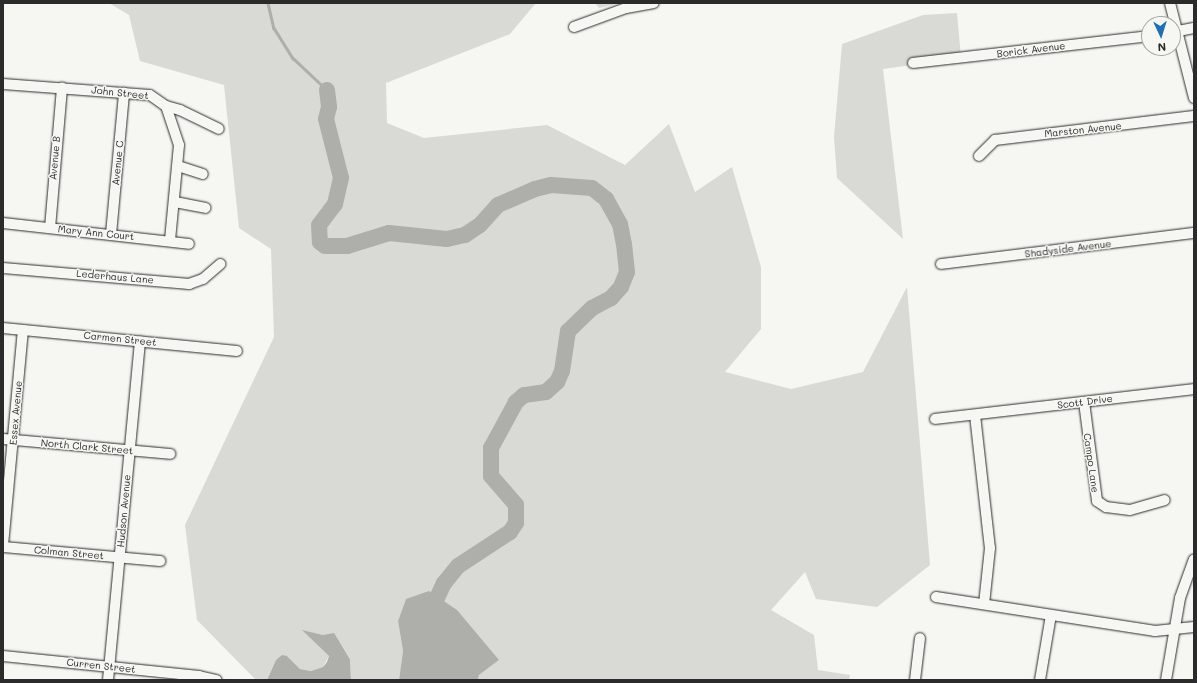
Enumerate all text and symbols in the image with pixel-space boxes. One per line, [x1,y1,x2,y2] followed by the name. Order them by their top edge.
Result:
[1141,16,1181,56] north arrow
[996,40,1066,60] street label: Borick Avenue
[1157,40,1167,55] text: N
[91,84,149,102] street label: John Street
[1044,120,1122,140] street label: Marston Avenue
[47,136,63,180] street label: Avenue B
[110,140,126,186] street label: Avenue C
[57,223,135,243] street label: Mary Ann Court
[1024,238,1112,260] street label: Shadyside Avenue
[76,268,154,286] street label: Lederhaus Lane
[83,329,157,349] street label: Carmen Street
[7,380,25,446] street label: Essex Avenue
[1057,393,1113,411] street label: Scott Drive
[1081,433,1101,493] street label: Campo Lane
[40,437,134,457] street label: North Clark Street
[115,474,133,548] street label: Hudson Avenue
[33,544,105,562] street label: Colman Street
[66,656,136,676] street label: Curren Street

